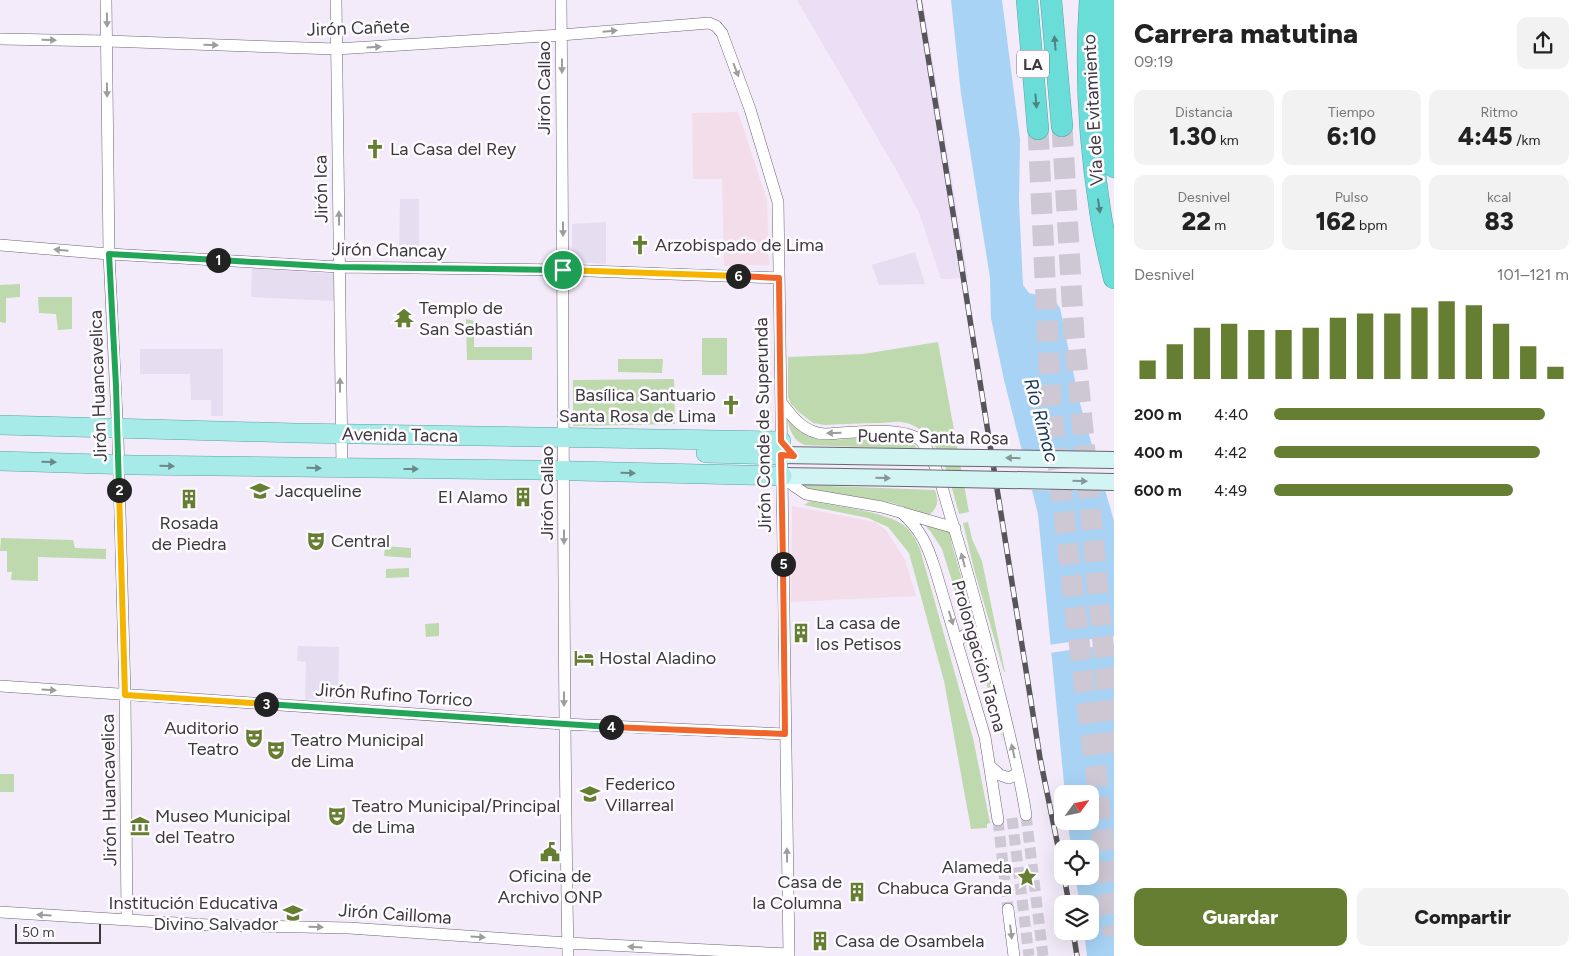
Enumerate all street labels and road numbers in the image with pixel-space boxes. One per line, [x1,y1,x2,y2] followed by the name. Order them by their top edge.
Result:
[306,15,410,41] street label: Jirón Cañete
[1078,34,1108,186] street label: Vía de Evitamiento
[533,41,555,135] street label: Jirón Callao
[1017,51,1049,78] road number: LA
[309,155,333,223] street label: Jirón Ica
[331,238,447,262] street label: Jirón Chancay
[84,310,112,462] street label: Jirón Huancavelica
[750,317,776,533] street label: Jirón Conde de Superunda
[342,423,458,447] street label: Avenida Tacna
[857,425,1009,449] street label: Puente Santa Rosa
[536,446,558,540] street label: Jirón Callao
[947,578,1011,734] street label: Prolongación Tacna
[315,679,473,711] street label: Jirón Rufino Torrico
[97,714,121,866] street label: Jirón Huancavelica
[338,899,452,929] street label: Jirón Cailloma

